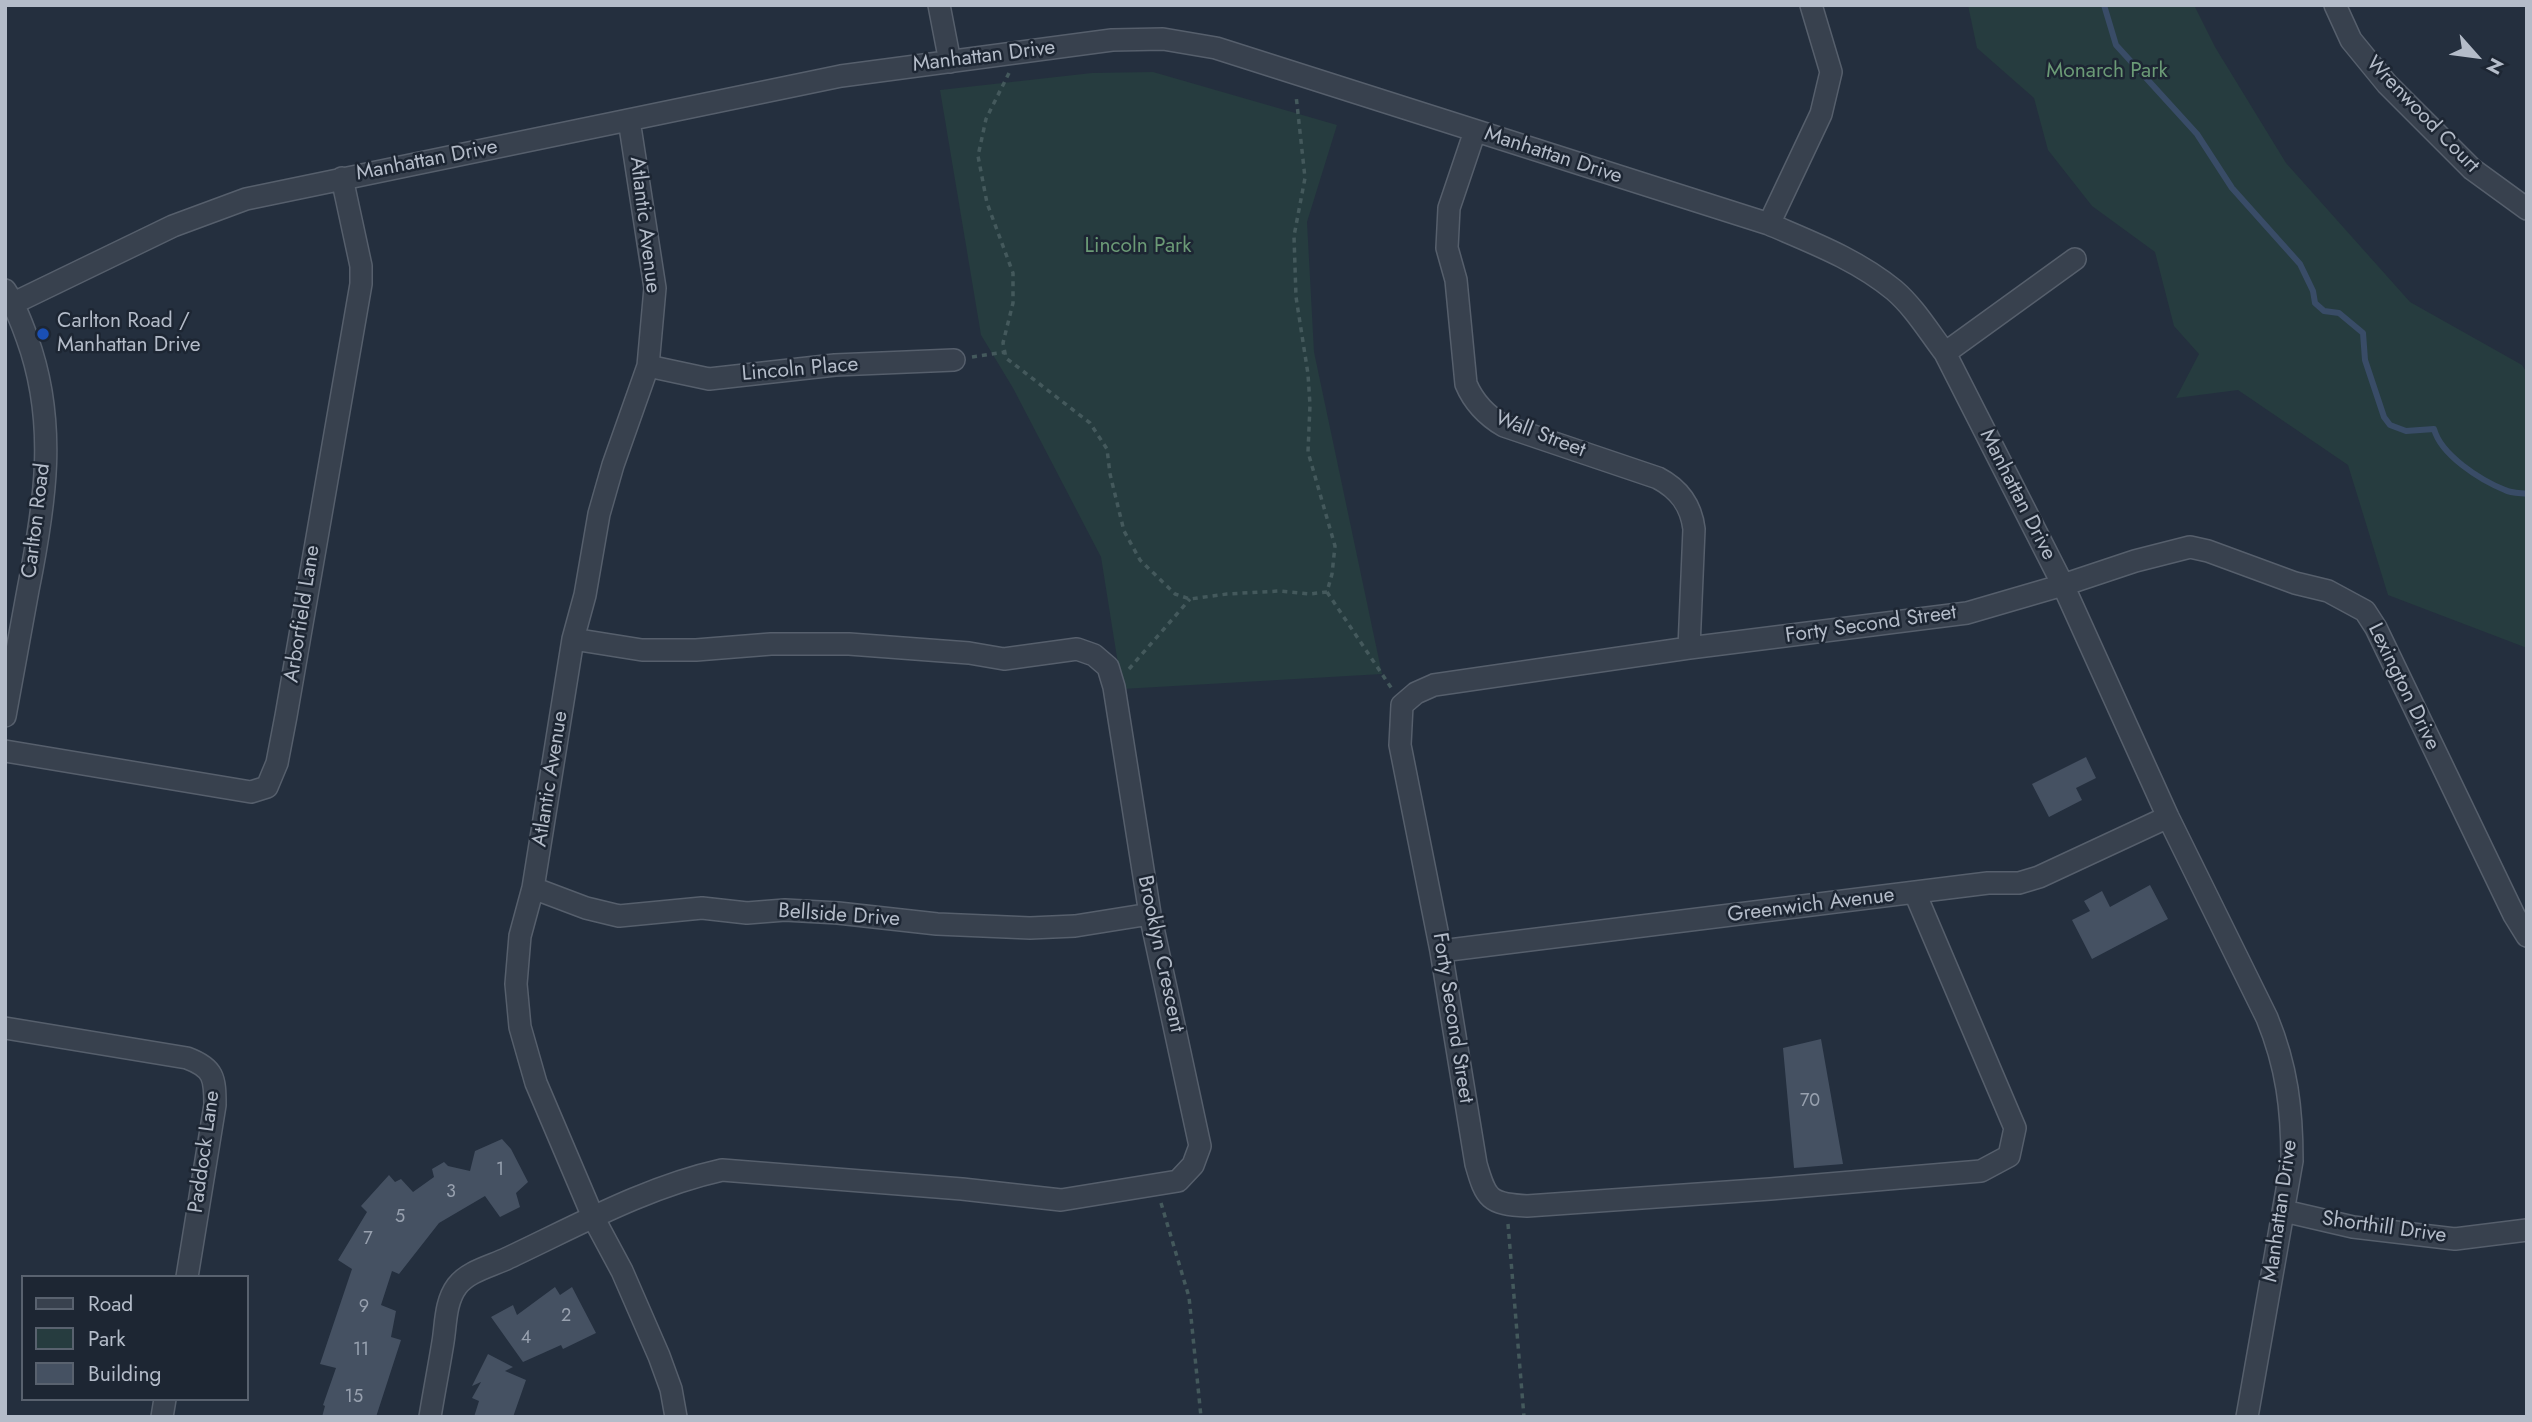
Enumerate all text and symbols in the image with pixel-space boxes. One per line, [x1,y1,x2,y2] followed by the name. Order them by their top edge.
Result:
[2441,21,2511,91] north arrow
[911,36,1057,78] street label: Manhattan Drive
[2360,51,2484,179] street label: Wrenwood Court
[2480,53,2510,79] text: N
[2046,59,2168,85] park label: Monarch Park
[1481,122,1625,190] street label: Manhattan Drive
[354,135,500,187] street label: Manhattan Drive
[623,155,665,295] street label: Atlantic Avenue
[1084,234,1192,260] park label: Lincoln Park
[57,309,200,359] place label: Carlton Road / Manhattan Drive
[35,326,51,342] marker: Carlton Road / Manhattan Drive
[741,352,859,388] street label: Lincoln Place
[1491,406,1589,464] street label: Wall Street
[1973,425,2061,565] street label: Manhattan Drive
[17,462,57,580] street label: Carlton Road
[280,544,326,684] street label: Arborfield Lane
[1784,601,1958,649] street label: Forty Second Street
[2361,620,2445,754] street label: Lexington Drive
[528,709,574,849] street label: Atlantic Avenue
[1131,873,1189,1035] street label: Brooklyn Crescent
[1726,883,1896,929] street label: Greenwich Avenue
[777,899,901,933] street label: Bellside Drive
[1426,931,1478,1105] street label: Forty Second Street
[184,1089,226,1215] street label: Paddock Lane
[1800,1091,1820,1113] house number: 70
[2259,1138,2303,1284] street label: Manhattan Drive
[496,1160,504,1182] house number: 1
[446,1182,456,1204] house number: 3
[395,1207,405,1229] house number: 5
[2320,1207,2448,1249] street label: Shorthill Drive
[363,1229,373,1251] house number: 7
[21,1275,248,1401] legend
[88,1289,133,1319] text: Road
[359,1297,369,1319] house number: 9
[561,1306,571,1328] house number: 2
[88,1324,125,1354] text: Park
[521,1328,531,1350] house number: 4
[353,1340,369,1362] house number: 11
[88,1359,161,1389] text: Building
[345,1387,363,1409] house number: 15

